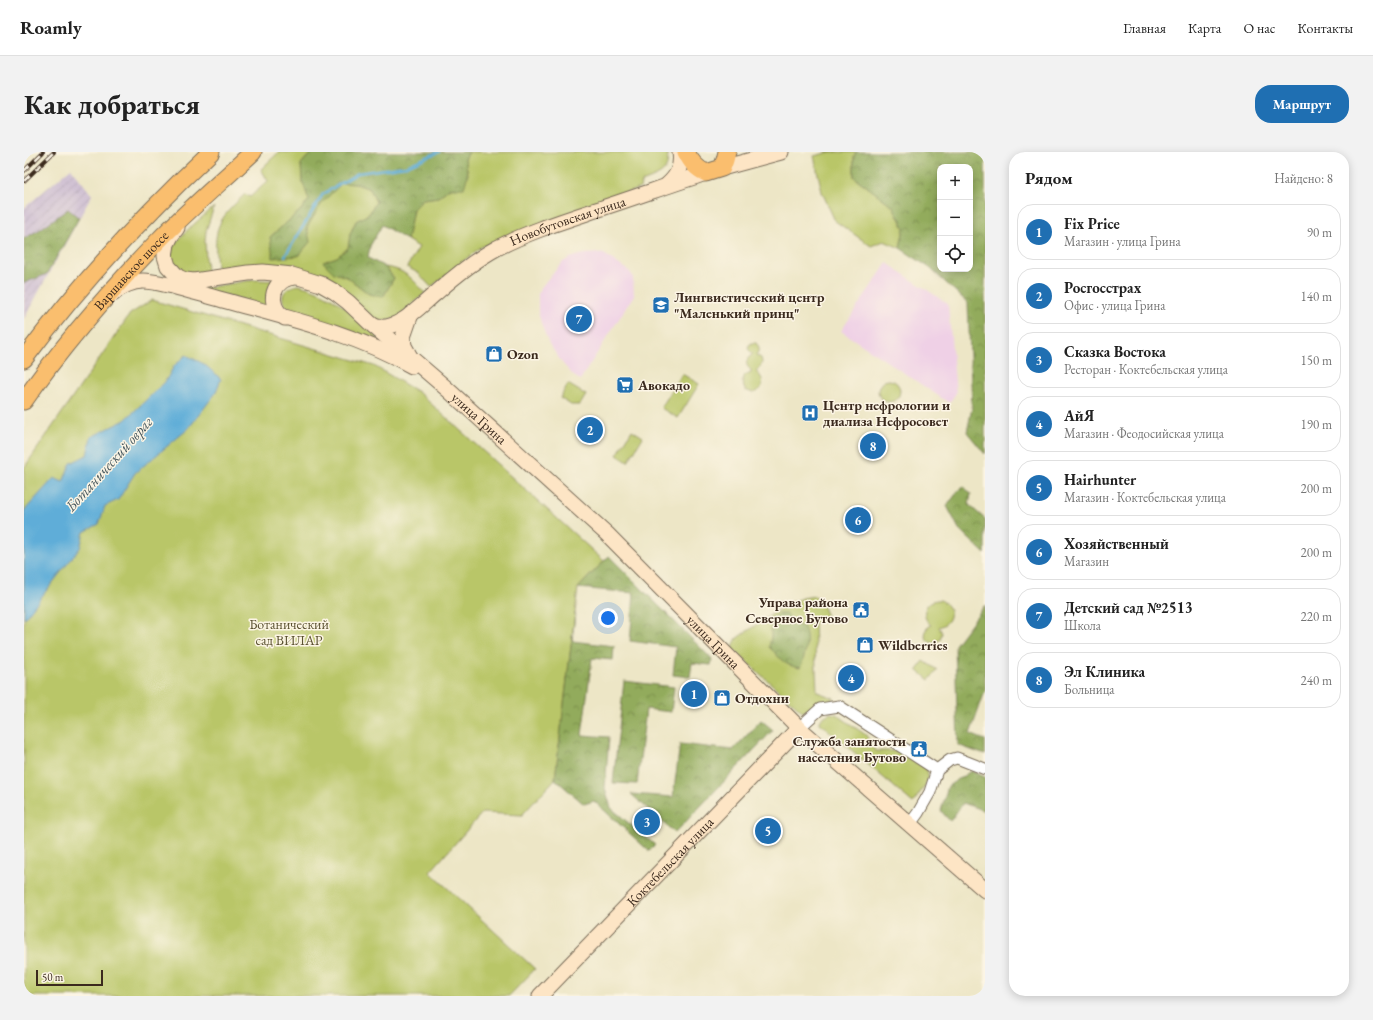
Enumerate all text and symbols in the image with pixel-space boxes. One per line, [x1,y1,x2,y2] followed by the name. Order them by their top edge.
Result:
[20,15,82,40] text: Roamly
[1123,19,1166,37] text: Главная
[1188,19,1221,37] text: Карта
[1243,19,1275,37] text: О нас
[1297,19,1353,37] text: Контакты
[1255,85,1349,123] button: Маршрут
[24,86,200,122] text: Как добраться
[937,164,973,272] map controls
[937,164,973,200] button: +
[1025,167,1073,189] text: Рядом
[1274,170,1333,187] text: Найдено: 8
[507,192,628,250] street label: Новобутовская улица
[937,200,973,236] button: −
[1064,214,1120,233] text: Fix Price
[1036,224,1042,241] text: 1
[1307,224,1332,241] text: 90 m
[90,226,173,314] street label: Варшавское шоссе
[1064,233,1181,250] text: Магазин · улица Грина
[937,236,973,272] button: locate
[1064,278,1141,297] text: Росгосстрах
[674,288,825,322] place label: Лингвистический центр "Маленький принц"
[1036,288,1042,305] text: 2
[1301,288,1332,305] text: 140 m
[651,295,671,315] school or university icon: Лингвистический центр "Маленький принц"
[1064,297,1165,314] text: Офис · улица Грина
[566,304,592,334] pin: 7
[1064,342,1166,361] text: Сказка Востока
[484,344,504,364] shop icon: Ozon
[507,345,539,363] place label: Ozon
[1036,352,1042,369] text: 3
[1301,352,1332,369] text: 150 m
[1064,361,1228,378] text: Ресторан · Коктебельская улица
[615,375,635,395] supermarket icon: Авокадо
[637,376,690,394] place label: Авокадо
[448,388,511,448] street label: улица Грина
[823,396,950,430] place label: Центр нефрологии и диализа Нефросовет
[800,403,820,423] hospital icon: Центр нефрологии и диализа Нефросовет
[1064,406,1094,425] text: АйЯ
[60,412,156,516] water label: Ботанический овраг
[577,415,603,445] pin: 2
[1036,416,1042,433] text: 4
[1301,416,1332,433] text: 190 m
[1064,425,1224,442] text: Магазин · Феодосийская улица
[860,431,886,461] pin: 8
[1064,470,1136,489] text: Hairhunter
[1036,480,1042,497] text: 5
[1301,480,1332,497] text: 200 m
[1064,489,1226,506] text: Магазин · Коктебельская улица
[845,505,871,535] pin: 6
[1064,534,1169,553] text: Хозяйственный
[1036,544,1042,561] text: 6
[1301,544,1332,561] text: 200 m
[1064,553,1109,570] text: Магазин
[745,593,849,627] place label: Управа района Северное Бутово
[1064,598,1193,617] text: Детский сад №2513
[851,600,871,620] public building icon: Управа района Северное Бутово
[598,608,618,628] your location
[1036,608,1042,625] text: 7
[1301,608,1332,625] text: 220 m
[683,611,745,673] street label: улица Грина
[249,615,329,649] park label: Ботанический сад ВИЛАР
[1064,617,1101,634] text: Школа
[855,635,875,655] shop icon: Wildberries
[878,636,948,654] place label: Wildberries
[1064,662,1145,681] text: Эл Клиника
[838,663,864,693] pin: 4
[1036,672,1042,689] text: 8
[1301,672,1332,689] text: 240 m
[681,679,707,709] pin: 1
[1064,681,1115,698] text: Больница
[712,688,732,708] shop icon: Отдохни
[735,689,789,707] place label: Отдохни
[793,732,906,766] place label: Служба занятости населения Бутово
[909,739,929,759] public building icon: Служба занятости населения Бутово
[634,807,660,837] pin: 3
[623,813,718,910] street label: Коктебельская улица
[755,816,781,846] pin: 5
[36,968,103,987] scale bar
[42,970,63,984] text: 50 m

